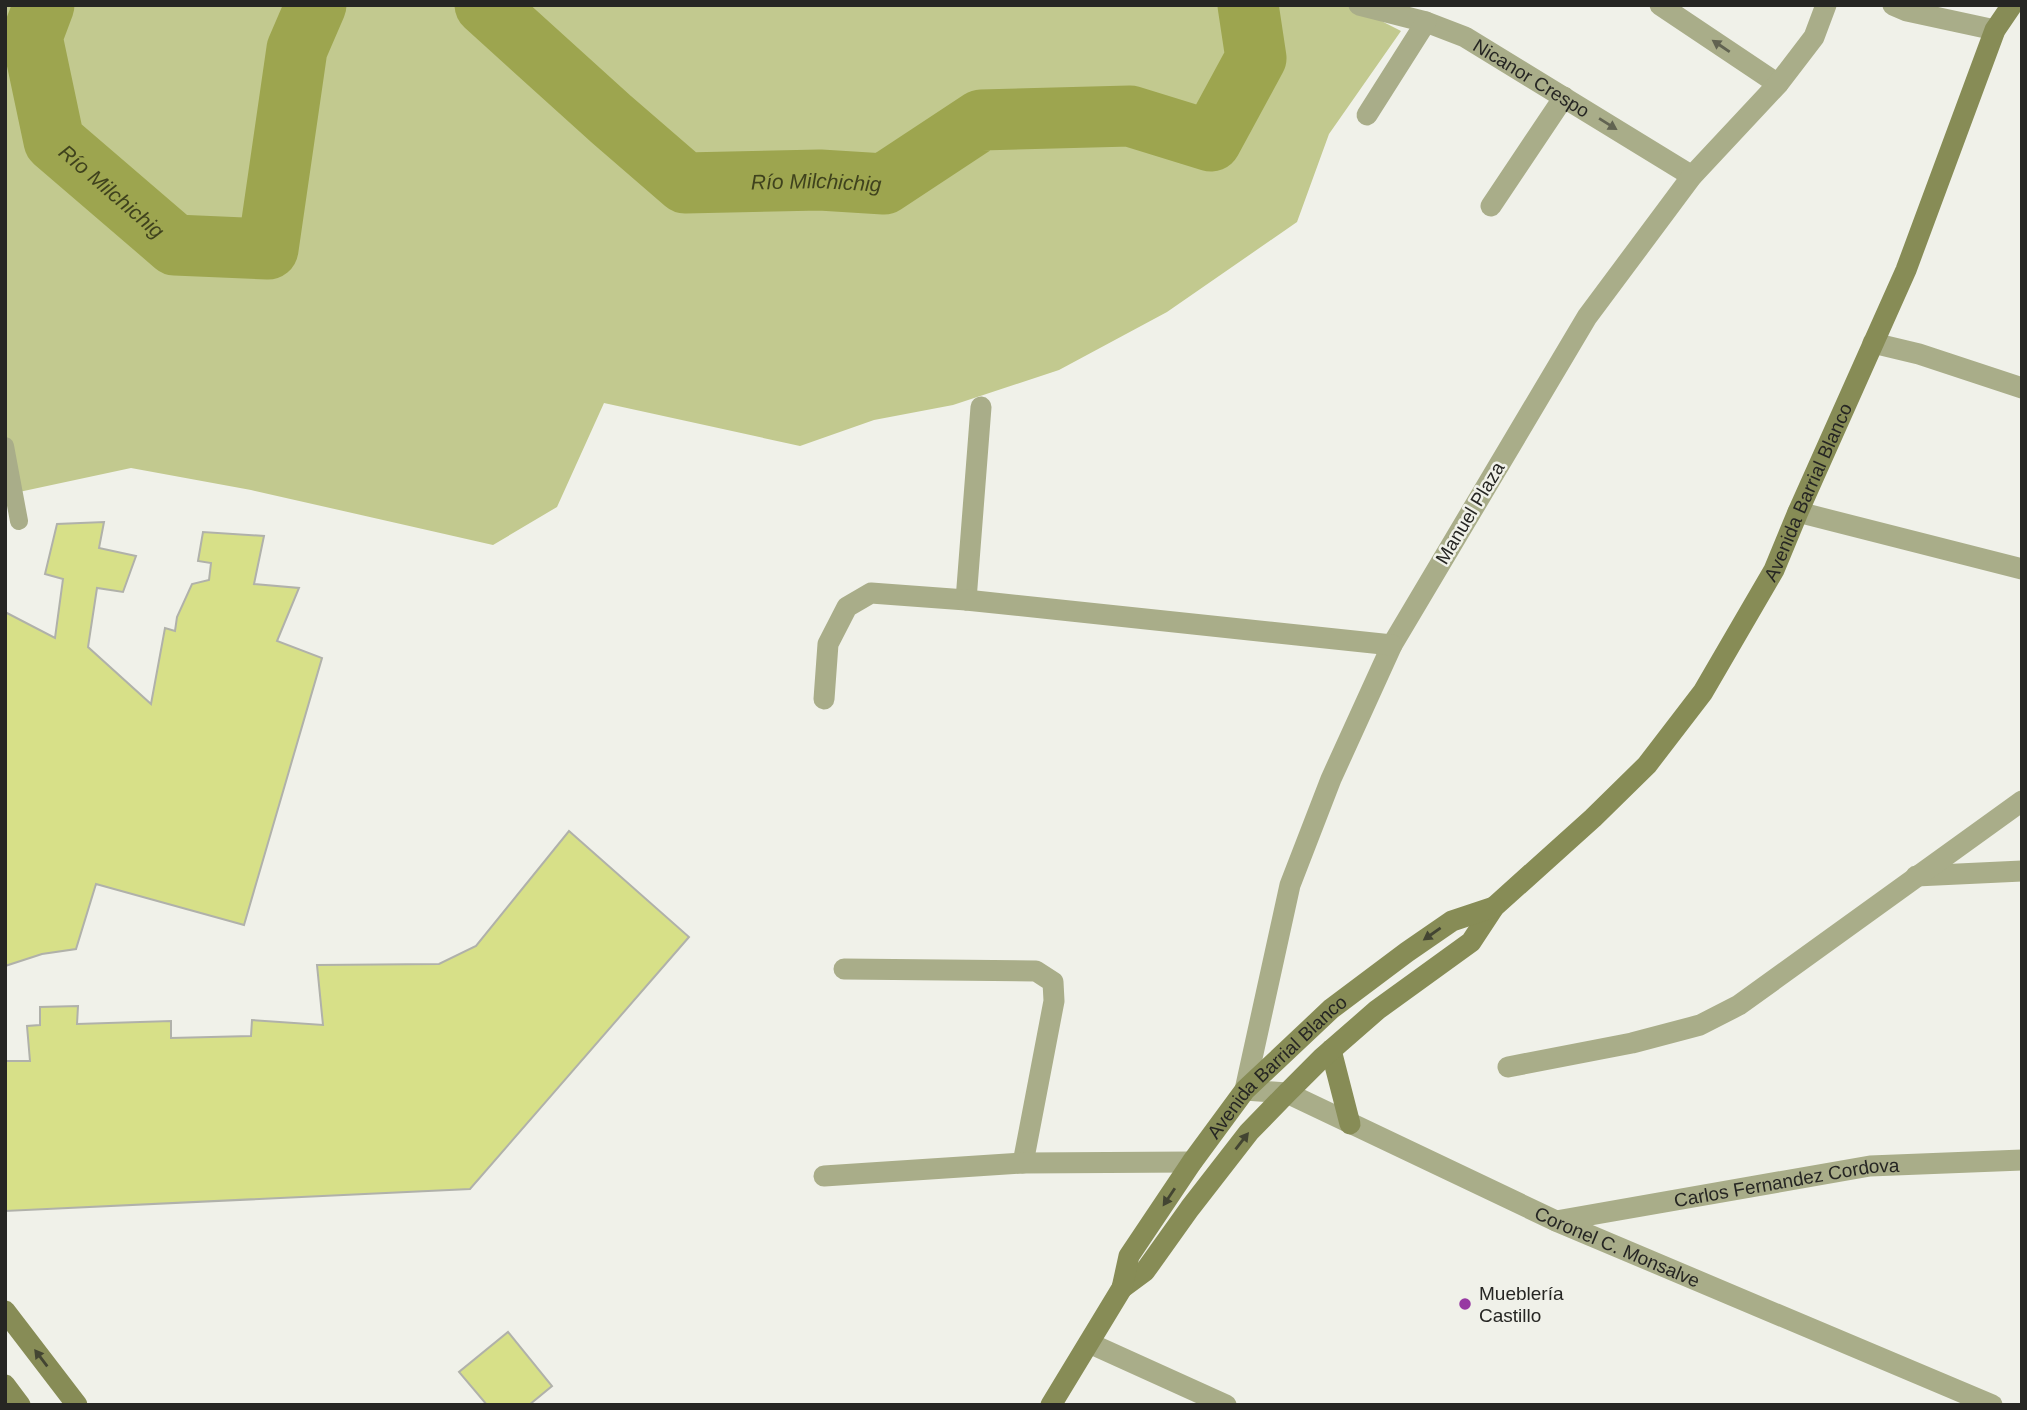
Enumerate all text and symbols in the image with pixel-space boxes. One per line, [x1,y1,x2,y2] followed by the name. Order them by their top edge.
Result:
[1470,34,1593,121] street label: Nicanor Crespo
[1712,40,1731,53] one-way arrow
[1599,118,1618,131] one-way arrow
[55,140,169,242] water label: Río Milchichig
[751,168,883,195] water label: Río Milchichig
[1759,400,1856,585] street label: Avenida Barrial Blanco
[1431,458,1509,568] street label: Manuel Plaza
[1423,927,1441,941] one-way arrow
[1203,991,1351,1142] street label: Avenida Barrial Blanco
[1235,1132,1249,1150] one-way arrow
[1672,1154,1900,1211] street label: Carlos Fernandez Cordova
[1163,1187,1176,1206] one-way arrow
[1531,1202,1703,1291] street label: Coronel C. Monsalve
[1479,1283,1564,1326] place label: Mueblería Castillo
[1457,1296,1473,1312] marker: Mueblería Castillo
[34,1348,48,1367] one-way arrow

